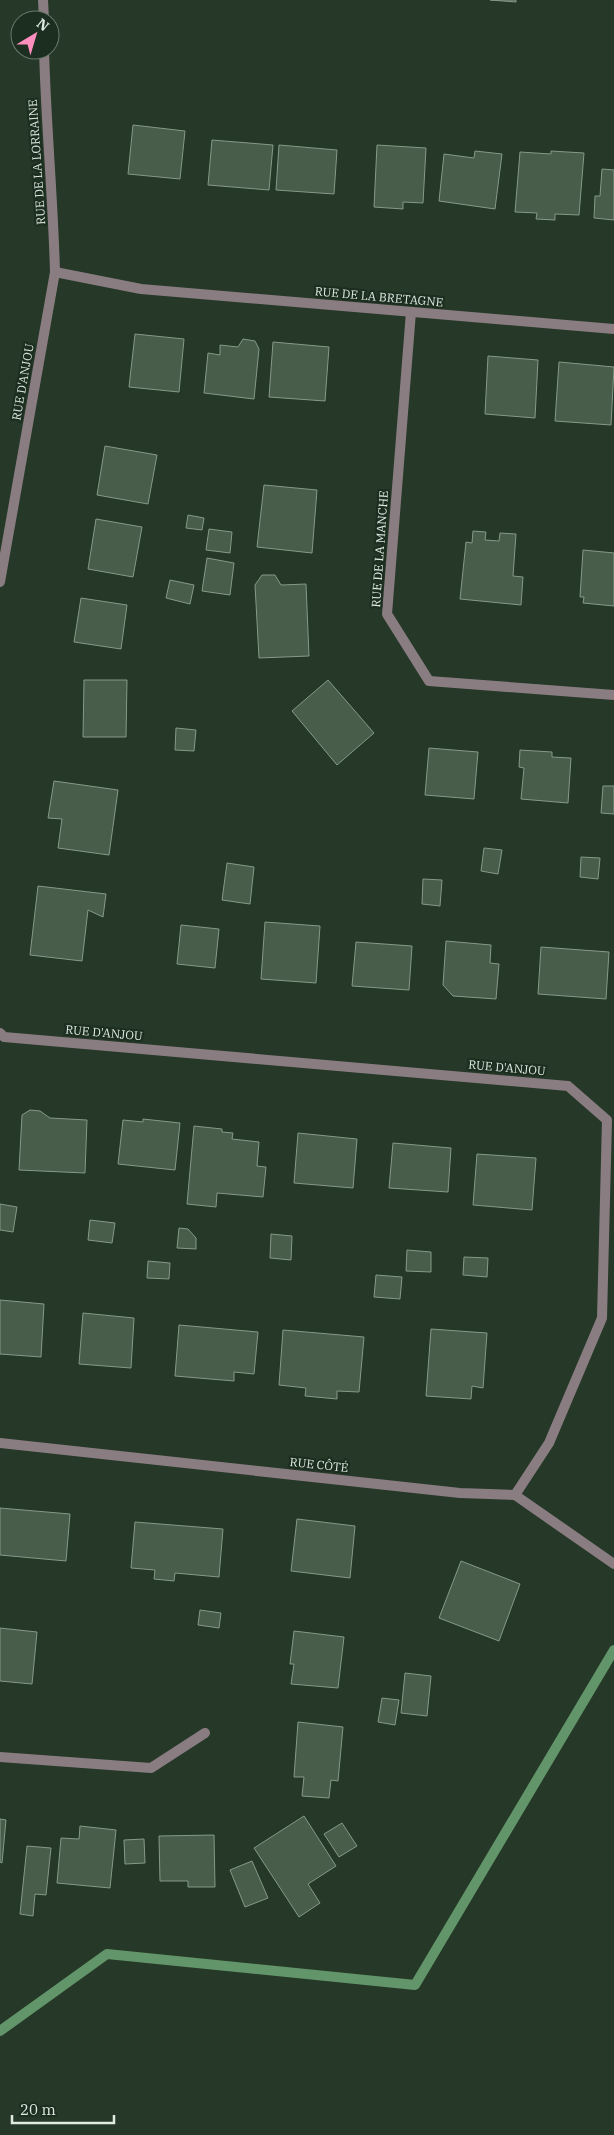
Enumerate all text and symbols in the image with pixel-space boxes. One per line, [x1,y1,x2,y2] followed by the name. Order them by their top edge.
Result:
[10,10,60,60] north arrow
[33,14,53,35] text: N
[25,99,48,225] street label: RUE DE LA LORRAINE
[314,283,444,310] street label: RUE DE LA BRETAGNE
[8,342,37,421] street label: RUE D'ANJOU
[368,490,391,608] street label: RUE DE LA MANCHE
[65,1022,144,1043] street label: RUE D'ANJOU
[468,1057,547,1078] street label: RUE D'ANJOU
[289,1454,349,1475] street label: RUE CÔTÉ
[12,2092,115,2124] scale bar
[20,2100,56,2119] text: 20 m

